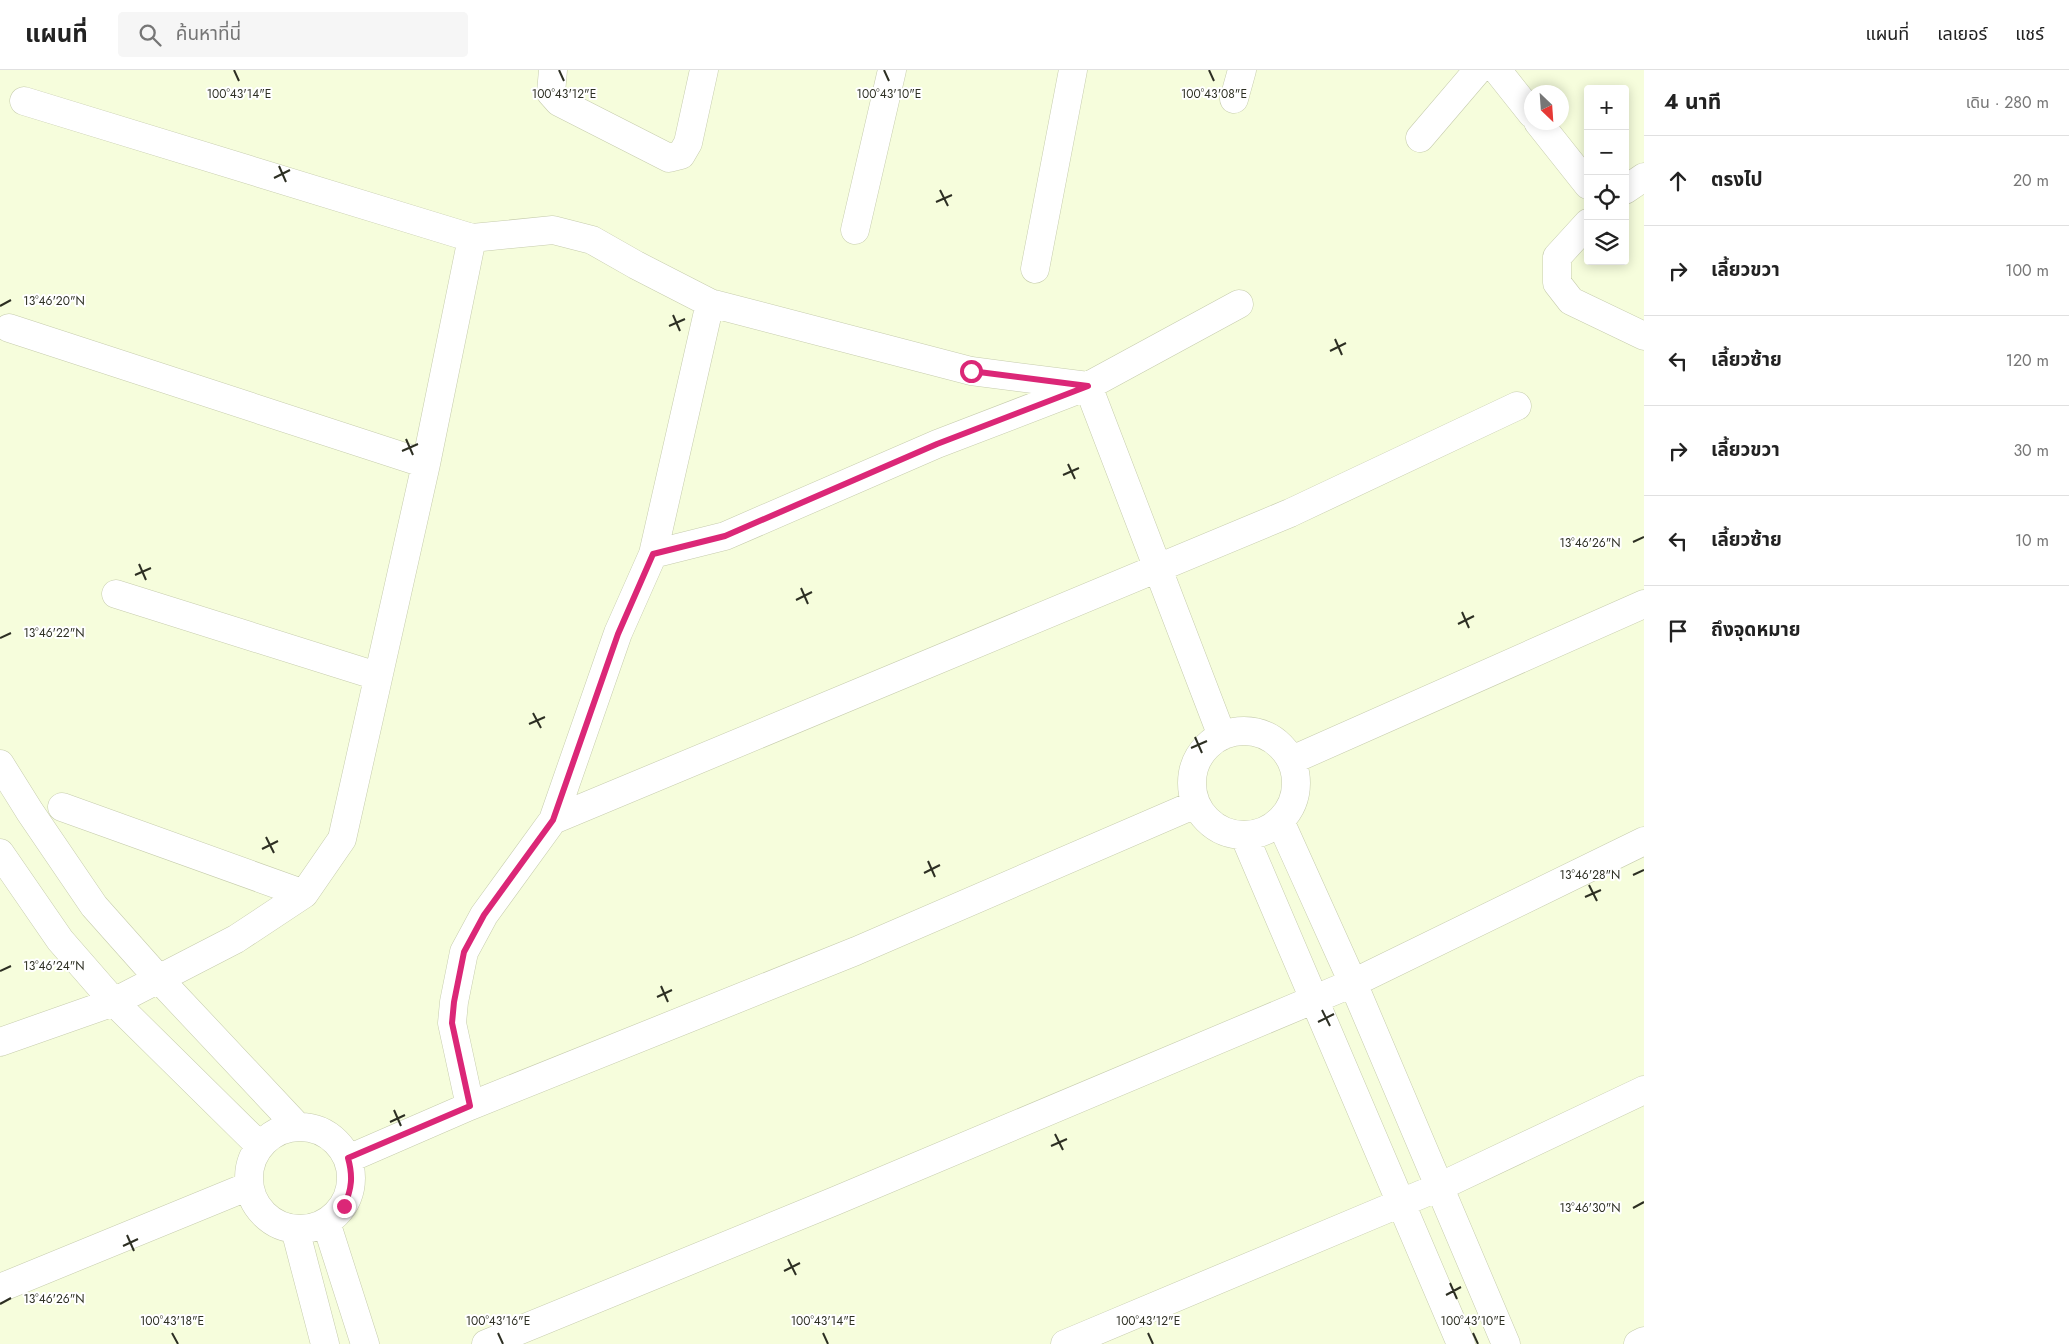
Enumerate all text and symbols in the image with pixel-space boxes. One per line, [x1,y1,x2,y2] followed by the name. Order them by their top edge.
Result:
[118,12,468,57] search box
[25,16,88,51] text: แผนที่
[176,20,241,47] text: ค้นหาที่นี่
[136,21,164,49] icon: search
[1865,21,1909,47] text: แผนที่
[1937,21,1987,47] text: เลเยอร์
[2015,21,2044,47] text: แชร์
[207,85,271,103] text: 100°43'14"E
[532,85,596,103] text: 100°43'12"E
[857,85,921,103] text: 100°43'10"E
[1181,85,1247,103] text: 100°43'08"E
[1524,85,1569,130] north arrow
[1584,85,1629,265] map controls
[1584,85,1629,130] button: +
[1664,87,1721,117] text: 4 นาที
[1966,91,2049,114] text: เดิน · 280 m
[1584,130,1629,175] button: −
[1711,166,1763,193] text: ตรงไป
[1664,167,1692,195] icon: ahead
[2013,169,2049,192] text: 20 m
[1584,175,1629,220] button: locate
[1584,220,1629,265] button: layers
[1711,256,1780,283] text: เลี้ยวขวา
[1664,257,1692,285] icon: right
[2005,259,2049,282] text: 100 m
[23,292,85,310] text: 13°46'20"N
[1711,346,1782,373] text: เลี้ยวซ้าย
[1664,347,1692,375] icon: left
[2006,349,2049,372] text: 120 m
[960,360,983,383] route start
[1711,436,1780,463] text: เลี้ยวขวา
[1664,437,1692,465] icon: right
[2013,439,2049,462] text: 30 m
[1711,526,1782,553] text: เลี้ยวซ้าย
[1664,527,1692,555] icon: left
[2015,529,2049,552] text: 10 m
[1559,534,1621,552] text: 13°46'26"N
[1711,616,1801,643] text: ถึงจุดหมาย
[1664,617,1692,645] icon: arrive
[23,624,85,642] text: 13°46'22"N
[1560,866,1620,884] text: 13°46'28"N
[23,957,85,975] text: 13°46'24"N
[333,1195,356,1218] route end
[1559,1199,1621,1217] text: 13°46'30"N
[23,1290,85,1308] text: 13°46'26"N
[140,1312,204,1330] text: 100°43'18"E
[466,1312,530,1330] text: 100°43'16"E
[791,1312,855,1330] text: 100°43'14"E
[1116,1312,1180,1330] text: 100°43'12"E
[1441,1312,1505,1330] text: 100°43'10"E

